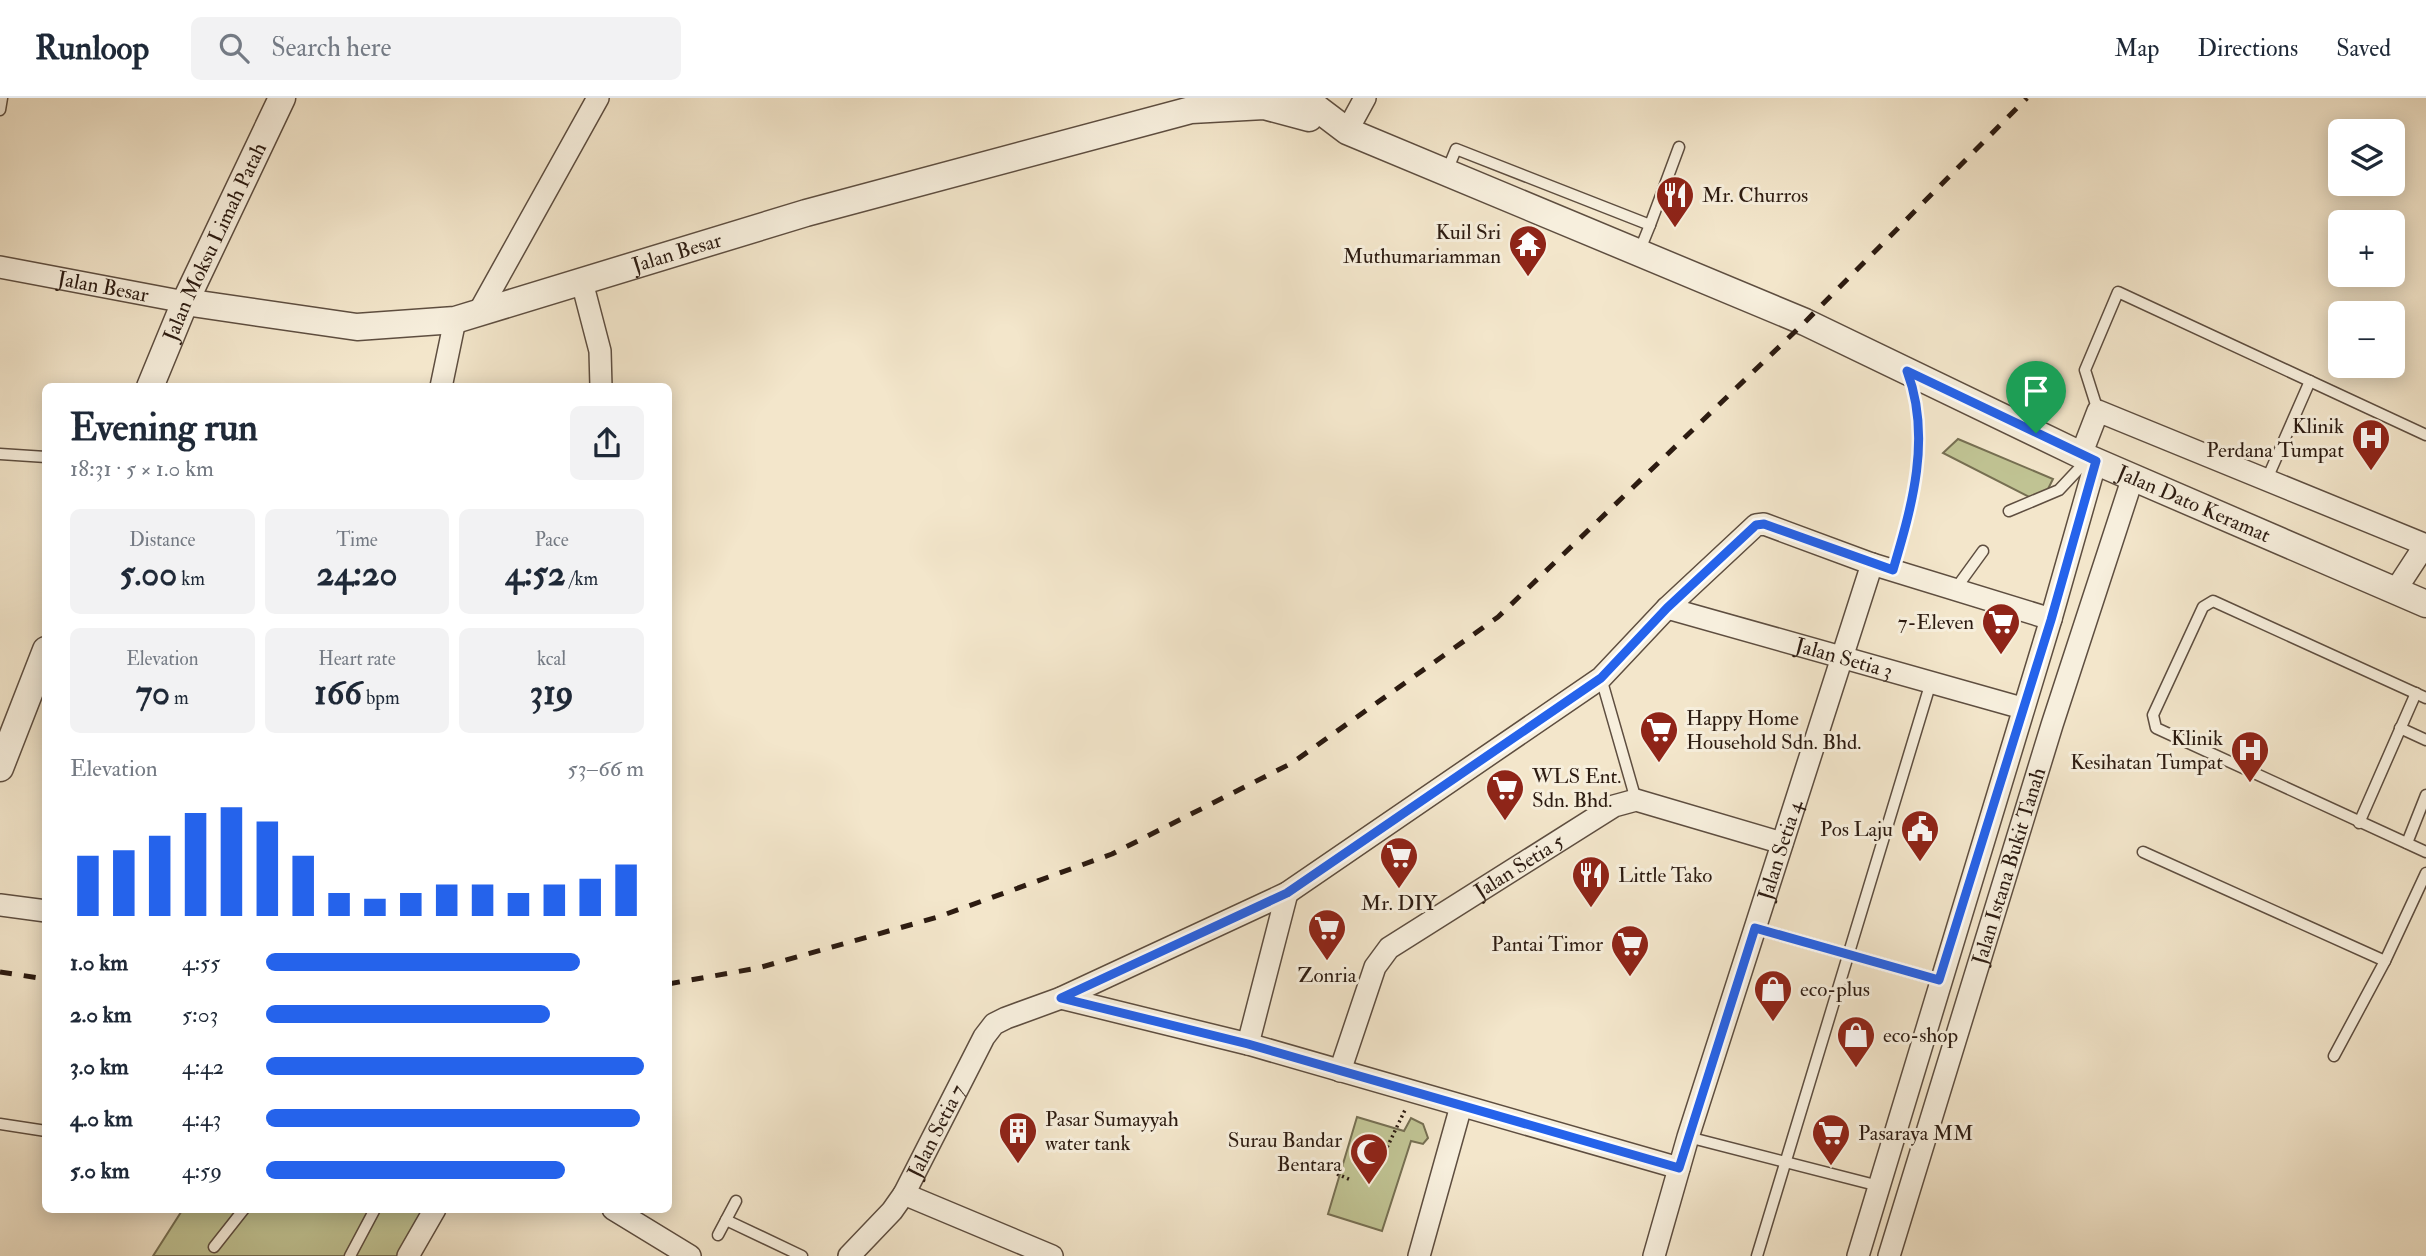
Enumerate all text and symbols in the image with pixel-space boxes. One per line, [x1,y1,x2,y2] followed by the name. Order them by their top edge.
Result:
[191,17,681,80] search box
[35,28,149,69] text: Runloop
[215,29,253,67] icon: search
[271,32,391,64] text: Search here
[2114,33,2159,64] text: Map
[2197,33,2298,64] text: Directions
[2336,33,2391,64] text: Saved
[2328,119,2405,378] map controls
[2328,119,2405,196] button: layers
[156,138,272,346] street label: Jalan Moksu Limah Patah
[1654,174,1696,229] restaurant icon: Mr. Churros
[1702,182,1808,209] place label: Mr. Churros
[2328,210,2405,287] button: +
[1343,219,1501,270] place label: Kuil Sri Muthumariamman
[1507,223,1549,278] temple icon: Kuil Sri Muthumariamman
[628,226,725,279] street label: Jalan Besar
[54,264,151,308] street label: Jalan Besar
[2328,301,2405,378] button: −
[2006,361,2066,433] pin
[2017,372,2055,410] icon: arrive
[70,404,258,452] text: Evening run
[570,406,644,480] button: share
[2206,413,2344,464] place label: Klinik Perdana Tumpat
[2350,417,2392,472] hospital icon: Klinik Perdana Tumpat
[70,454,214,483] text: 18:31 · 5 × 1.0 km
[2112,458,2275,549] street label: Jalan Dato Keramat
[129,528,196,552] text: Distance
[336,528,378,552] text: Time
[535,528,569,552] text: Pace
[120,552,177,596] text: 5.00
[317,552,397,596] text: 24:20
[505,552,566,596] text: 4:52
[177,567,205,591] text: km
[566,567,598,591] text: /km
[1980,601,2022,656] supermarket icon: 7-Eleven
[1898,609,1974,636] place label: 7-Eleven
[1791,631,1896,684] street label: Jalan Setia 3
[126,647,199,671] text: Elevation
[318,647,396,671] text: Heart rate
[537,647,566,671] text: kcal
[136,671,170,715] text: 70
[314,671,362,715] text: 166
[530,671,574,715] text: 319
[170,686,189,710] text: m
[362,686,400,710] text: bpm
[1686,705,1861,756] place label: Happy Home Household Sdn. Bhd.
[1638,709,1680,764] supermarket icon: Happy Home Household Sdn. Bhd.
[2070,725,2223,776] place label: Klinik Kesihatan Tumpat
[2229,729,2271,784] hospital icon: Klinik Kesihatan Tumpat
[70,754,158,783] text: Elevation
[568,754,644,783] text: 53–66 m
[1531,763,1621,814] place label: WLS Ent. Sdn. Bhd.
[1965,764,2052,969] street label: Jalan Istana Bukit Tanah
[1484,767,1526,822] supermarket icon: WLS Ent. Sdn. Bhd.
[1751,795,1809,904] street label: Jalan Setia 4
[1899,808,1941,863] public building icon: Pos Laju
[1820,816,1893,843] place label: Pos Laju
[1468,827,1570,905] street label: Jalan Setia 5
[1378,835,1420,890] supermarket icon: Mr. DIY
[1570,854,1612,909] restaurant icon: Little Tako
[1618,862,1712,889] place label: Little Tako
[1361,890,1438,917] place label: Mr. DIY
[1306,907,1348,962] supermarket icon: Zonria
[1609,923,1651,978] supermarket icon: Pantai Timor
[1491,931,1603,958] place label: Pantai Timor
[70,948,128,977] text: 1.0 km
[182,948,220,977] text: 4:55
[1298,962,1357,989] place label: Zonria
[1752,968,1794,1023] shop icon: eco-plus
[1800,976,1870,1003] place label: eco-plus
[70,1000,132,1029] text: 2.0 km
[182,1000,218,1029] text: 5:03
[1835,1014,1877,1069] shop icon: eco-shop
[1883,1022,1958,1049] place label: eco-shop
[70,1052,129,1081] text: 3.0 km
[182,1052,224,1081] text: 4:42
[900,1079,971,1183] street label: Jalan Setia 7
[70,1104,133,1133] text: 4.0 km
[182,1104,221,1133] text: 4:43
[1045,1106,1179,1157] place label: Pasar Sumayyah water tank
[997,1110,1039,1165] building icon: Pasar Sumayyah water tank
[1810,1112,1852,1167] supermarket icon: Pasaraya MM
[1858,1120,1973,1147] place label: Pasaraya MM
[1228,1127,1342,1178] place label: Surau Bandar Bentara
[1348,1131,1390,1186] mosque icon: Surau Bandar Bentara
[70,1156,130,1185] text: 5.0 km
[182,1156,222,1185] text: 4:59

